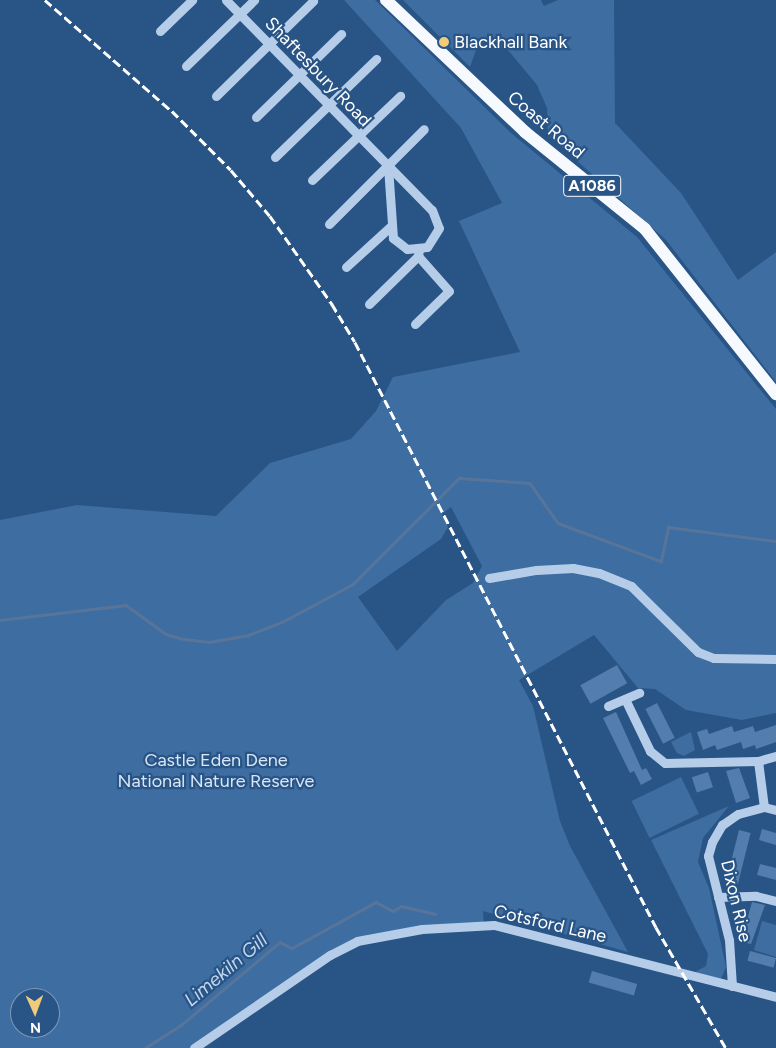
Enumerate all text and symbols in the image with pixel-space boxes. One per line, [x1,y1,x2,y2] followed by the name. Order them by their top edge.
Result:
[260,13,376,131] street label: Shaftesbury Road
[454,31,567,53] place label: Blackhall Bank
[438,36,450,48] marker: Blackhall Bank
[503,87,589,163] street label: Coast Road
[562,172,622,200] road number: A1086
[118,750,314,792] park label: Castle Eden Dene National Nature Reserve
[716,858,756,944] street label: Dixon Rise
[491,901,609,947] street label: Cotsford Lane
[180,929,272,1011] water label: Limekiln Gill
[10,988,60,1038] north arrow
[30,1019,41,1036] text: N

